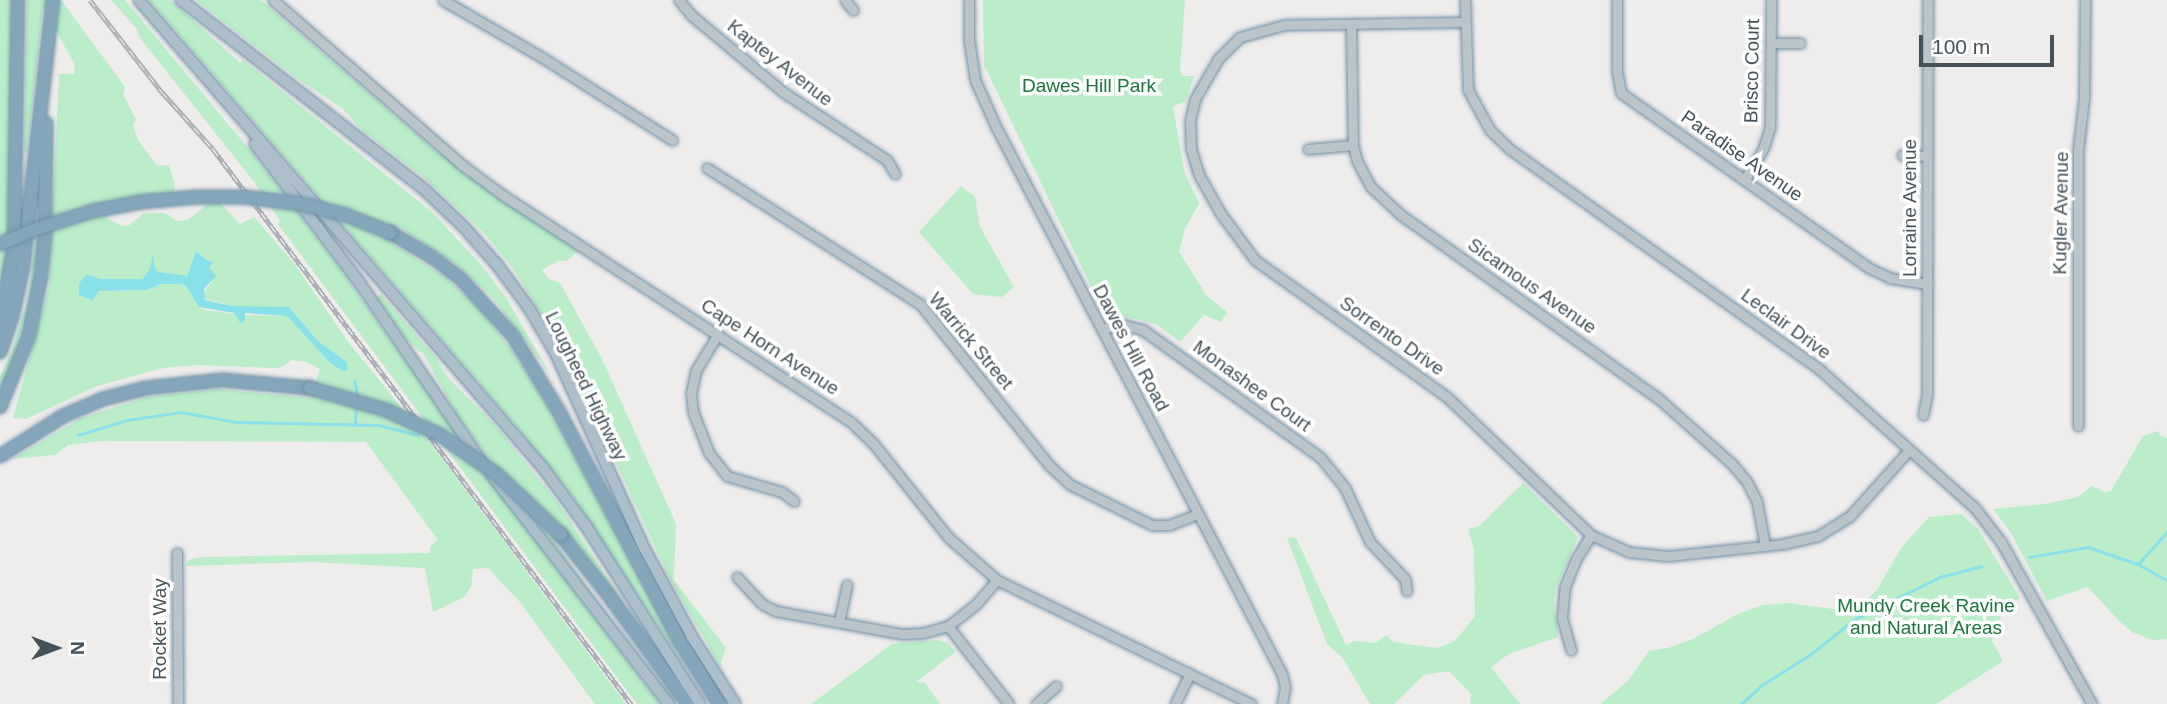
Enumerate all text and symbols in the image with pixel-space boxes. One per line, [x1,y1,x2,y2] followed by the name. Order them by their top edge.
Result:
[722,14,838,112] street label: Kaptey Avenue
[1740,19,1764,123] street label: Brisco Court
[1922,21,2057,65] scale bar
[1932,35,1990,58] text: 100 m
[1022,75,1156,97] park label: Dawes Hill Park
[1676,105,1808,207] street label: Paradise Avenue
[1899,138,1921,278] street label: Lorraine Avenue
[2049,151,2073,275] street label: Kugler Avenue
[1463,233,1601,339] street label: Sicamous Avenue
[1088,281,1174,415] street label: Dawes Hill Road
[1737,284,1835,364] street label: Leclair Drive
[924,288,1018,394] street label: Warrick Street
[1335,292,1449,380] street label: Sorrento Drive
[696,294,844,400] street label: Cape Horn Avenue
[540,308,632,464] street label: Lougheed Highway
[1188,335,1316,437] street label: Monashee Court
[149,578,171,680] street label: Rocket Way
[1837,595,2015,639] park label: Mundy Creek Ravine and Natural Areas
[21,613,91,683] north arrow
[67,641,88,655] text: N

